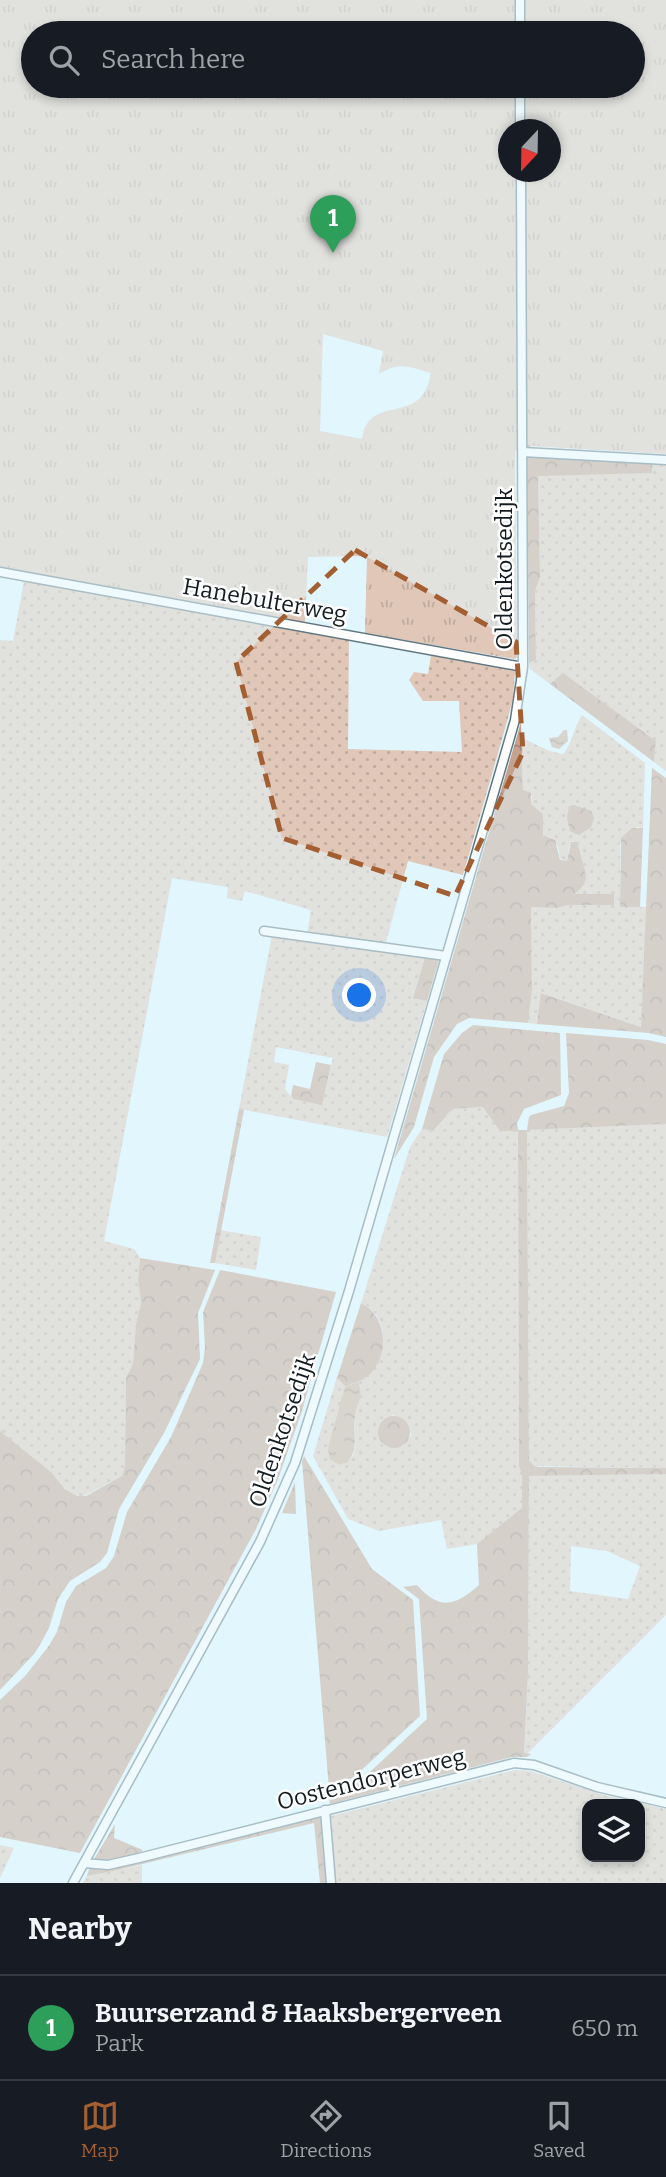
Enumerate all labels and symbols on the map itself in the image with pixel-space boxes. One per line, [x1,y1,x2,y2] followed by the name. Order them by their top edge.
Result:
[498,119,561,182] north arrow
[310,195,356,253] pin: 1
[490,488,518,650] street label: Oldenkotsedijk
[181,572,349,628] street label: Hanebulterweg
[342,978,376,1012] your location
[242,1349,322,1511] street label: Oldenkotsedijk
[274,1742,468,1816] street label: Oostendorperweg

